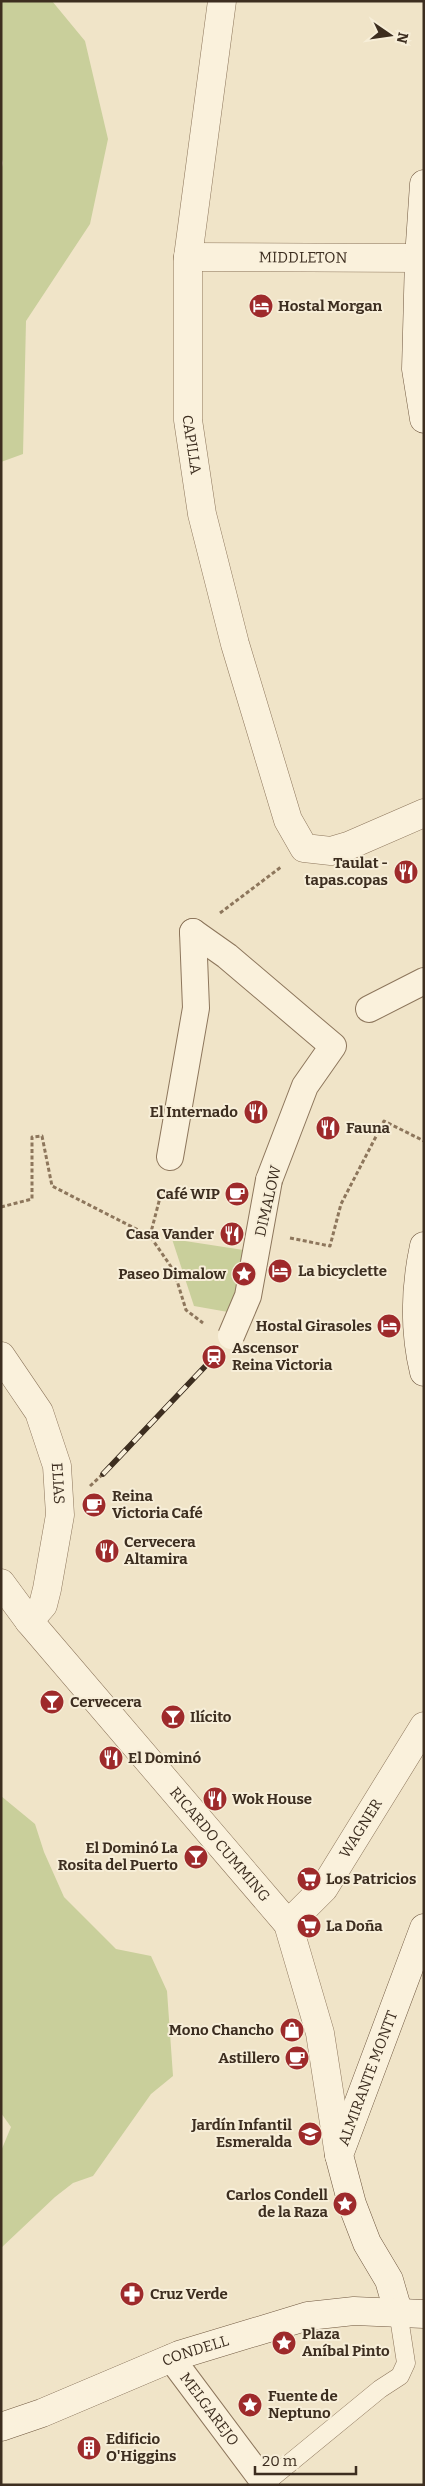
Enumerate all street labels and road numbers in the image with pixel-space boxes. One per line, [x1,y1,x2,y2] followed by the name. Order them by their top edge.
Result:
[259,248,347,267] street label: MIDDLETON
[179,415,205,476] street label: CAPILLA
[251,1163,285,1238] street label: DIMALOW
[48,1462,68,1505] street label: ELIAS
[166,1783,274,1905] street label: RICARDO CUMMING
[336,1795,386,1861] street label: WAGNER
[334,2008,401,2148] street label: ALMIRANTE MONTT
[159,2331,231,2370] street label: CONDELL
[176,2369,243,2449] street label: MELGAREJO

